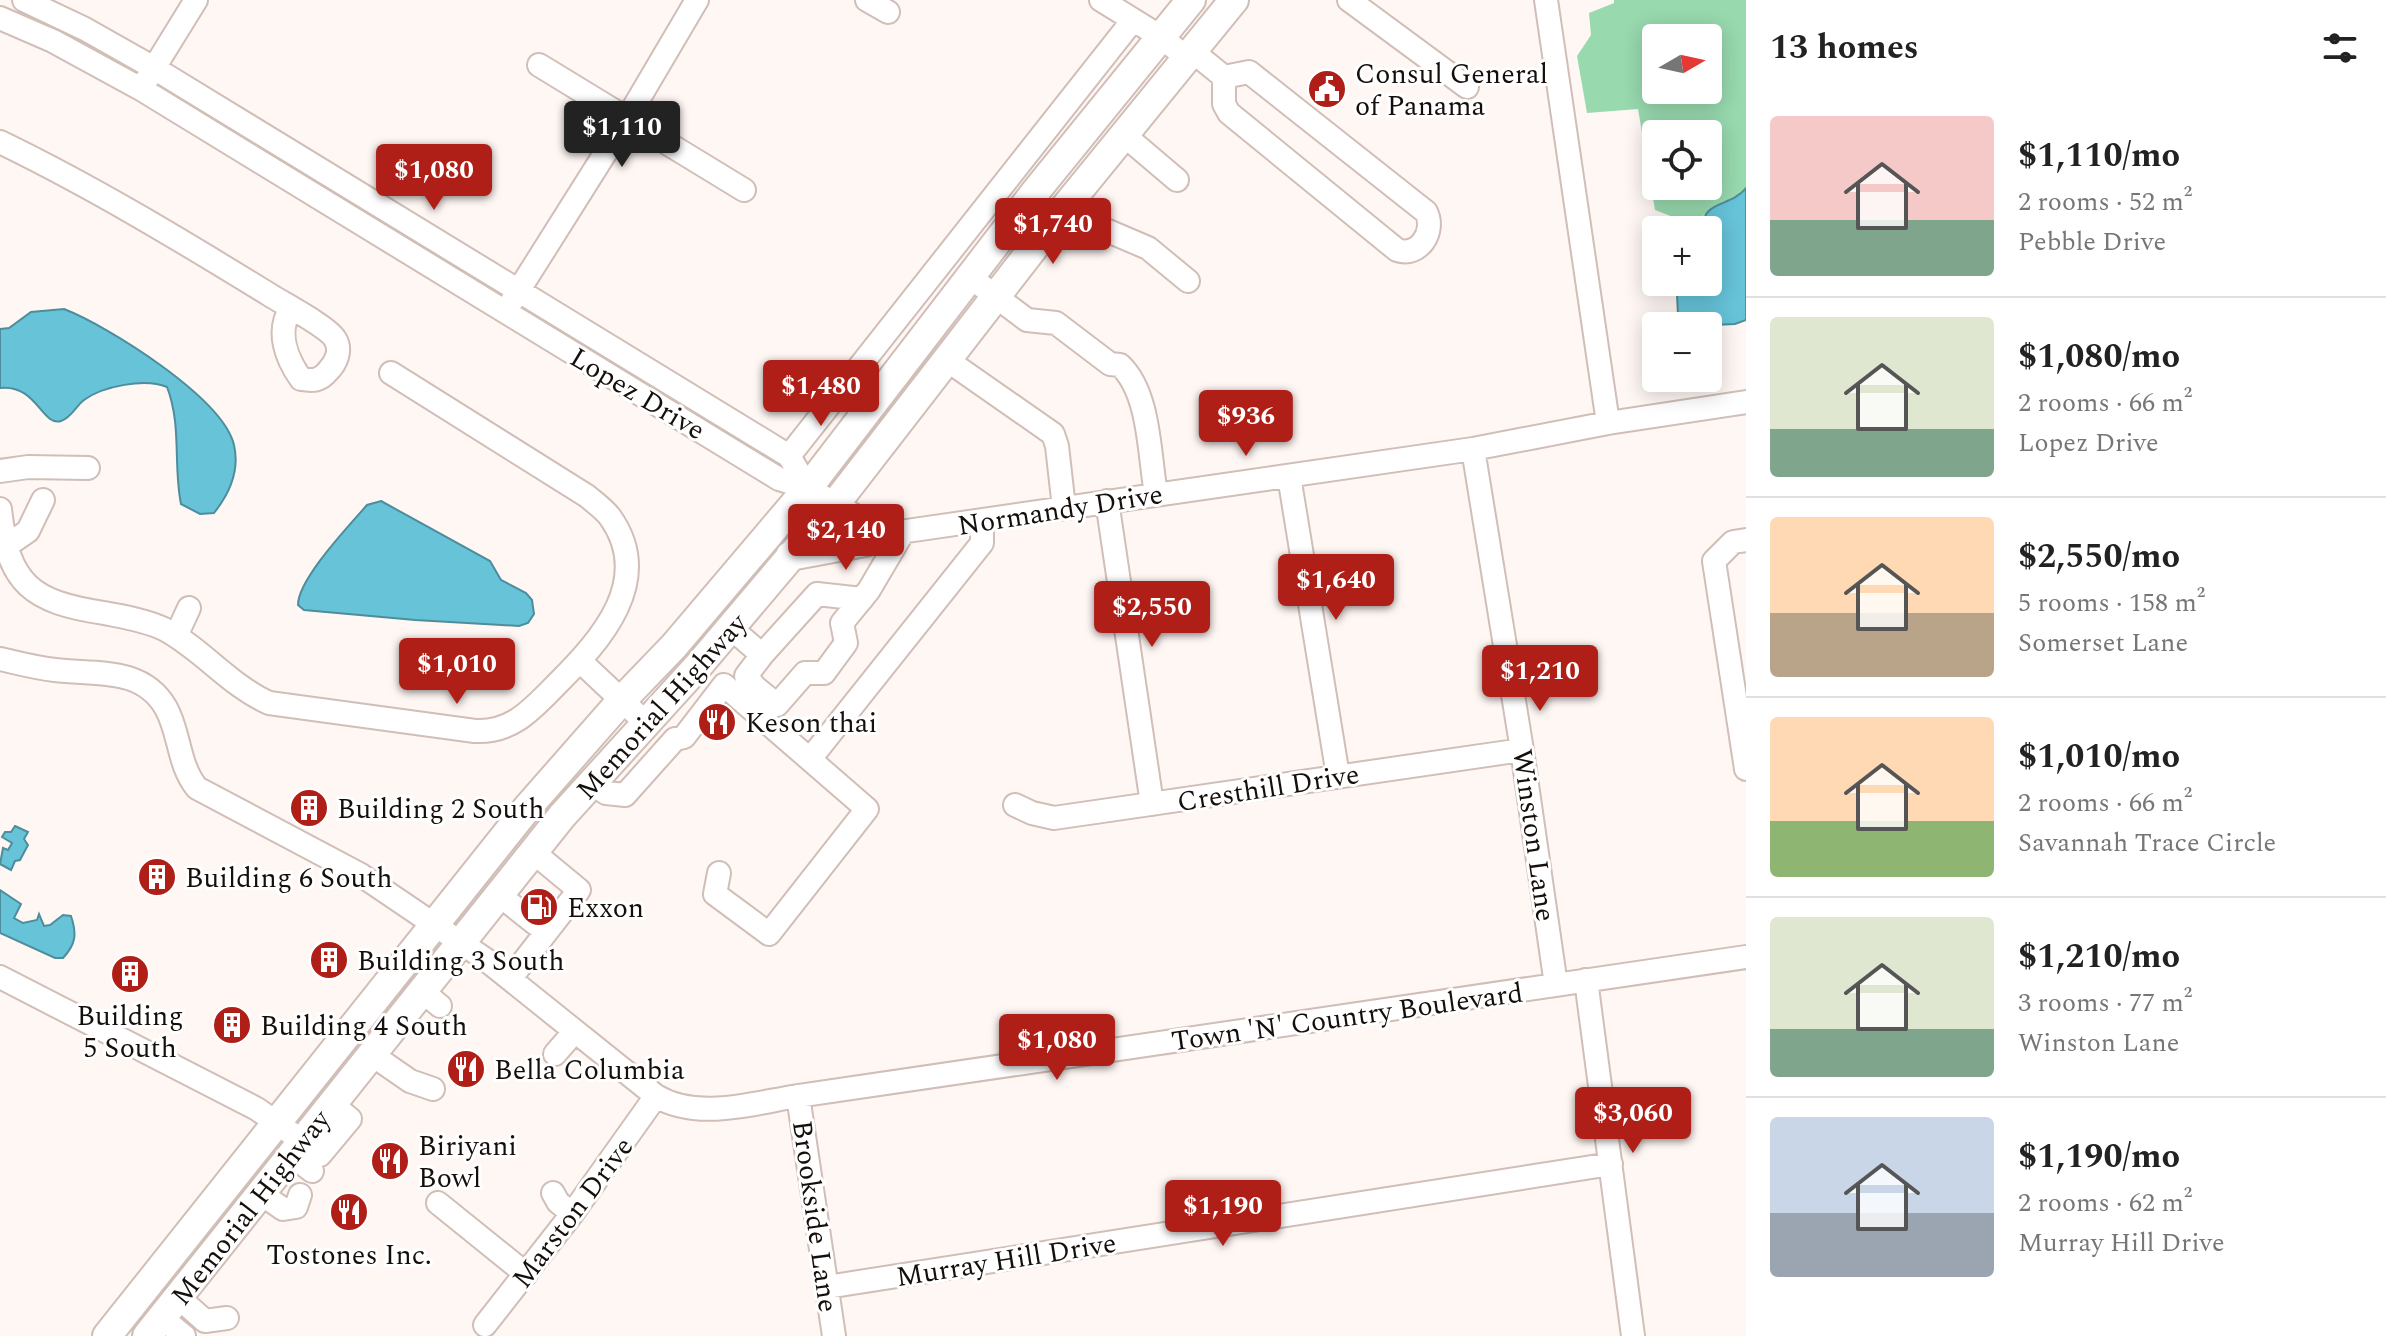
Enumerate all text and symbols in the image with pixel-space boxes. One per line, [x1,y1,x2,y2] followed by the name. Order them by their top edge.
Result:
[1770,22,1919,74] text: 13 homes
[1642,24,1722,104] north arrow
[1642,24,1722,392] map controls
[2318,26,2362,70] icon: filters
[1355,53,1548,128] place label: Consul General of Panama
[1306,68,1348,110] public building icon: Consul General of Panama
[557,101,687,169] pin: $1,110
[582,107,662,147] text: $1,110
[1642,120,1722,200] button: locate
[2018,130,2180,182] text: $1,110/mo
[369,144,499,212] pin: $1,080
[1834,148,1930,244] icon: home
[394,150,474,190] text: $1,080
[2018,182,2192,222] text: 2 rooms · 52 m²
[988,198,1118,266] pin: $1,740
[1013,204,1093,244] text: $1,740
[1642,216,1722,296] button: +
[2018,222,2166,262] text: Pebble Drive
[1642,312,1722,392] button: −
[2018,331,2180,383] text: $1,080/mo
[561,337,713,452] street label: Lopez Drive
[1834,349,1930,445] icon: home
[756,360,886,428] pin: $1,480
[781,366,861,406] text: $1,480
[2018,383,2192,423] text: 2 rooms · 66 m²
[1199,390,1293,458] pin: $936
[1217,396,1275,436] text: $936
[2018,423,2159,463] text: Lopez Drive
[955,473,1166,548] street label: Normandy Drive
[781,504,911,572] pin: $2,140
[806,510,886,550] text: $2,140
[2018,531,2180,583] text: $2,550/mo
[1834,549,1930,645] icon: home
[1271,554,1401,622] pin: $1,640
[1296,560,1376,600] text: $1,640
[1087,581,1217,649] pin: $2,550
[2018,583,2205,623] text: 5 rooms · 158 m²
[1112,587,1192,627] text: $2,550
[566,603,759,810] street label: Memorial Highway
[2018,623,2188,663] text: Somerset Lane
[392,638,522,706] pin: $1,010
[417,644,497,684] text: $1,010
[1475,645,1605,713] pin: $1,210
[1500,651,1580,691] text: $1,210
[696,701,738,743] restaurant icon: Keson thai
[745,702,877,745] place label: Keson thai
[2018,731,2180,783] text: $1,010/mo
[1500,746,1567,924] street label: Winston Lane
[1834,749,1930,845] icon: home
[1174,753,1362,824] street label: Cresthill Drive
[2018,783,2192,823] text: 2 rooms · 66 m²
[288,787,330,829] building icon: Building 2 South
[337,788,544,831] place label: Building 2 South
[2018,823,2276,863] text: Savannah Trace Circle
[136,856,178,898] building icon: Building 6 South
[185,857,392,900] place label: Building 6 South
[518,886,560,928] fuel station icon: Exxon
[567,887,644,930] place label: Exxon
[2018,931,2180,983] text: $1,210/mo
[308,939,350,981] building icon: Building 3 South
[357,940,564,983] place label: Building 3 South
[1834,949,1930,1045] icon: home
[109,953,151,995] building icon: Building 5 South
[1169,972,1526,1063] street label: Town 'N' Country Boulevard
[2018,983,2192,1023] text: 3 rooms · 77 m²
[77,995,184,1070] place label: Building 5 South
[211,1004,253,1046] building icon: Building 4 South
[260,1005,467,1048] place label: Building 4 South
[992,1014,1122,1082] pin: $1,080
[1017,1020,1097,1060] text: $1,080
[2018,1023,2179,1063] text: Winston Lane
[445,1048,487,1090] restaurant icon: Bella Columbia
[494,1049,685,1092] place label: Bella Columbia
[1568,1087,1698,1155] pin: $3,060
[1593,1093,1673,1133] text: $3,060
[161,1099,343,1315] street label: Memorial Highway
[780,1118,849,1315] street label: Brookside Lane
[418,1125,517,1200] place label: Biriyani Bowl
[502,1128,645,1298] street label: Marston Drive
[2018,1131,2180,1183] text: $1,190/mo
[369,1140,411,1182] restaurant icon: Biriyani Bowl
[1834,1149,1930,1245] icon: home
[1158,1180,1288,1248] pin: $1,190
[2018,1183,2192,1223] text: 2 rooms · 62 m²
[1183,1186,1263,1226] text: $1,190
[328,1191,370,1233] restaurant icon: Tostones Inc.
[893,1222,1120,1299] street label: Murray Hill Drive
[2018,1223,2225,1263] text: Murray Hill Drive
[266,1234,432,1277] place label: Tostones Inc.

